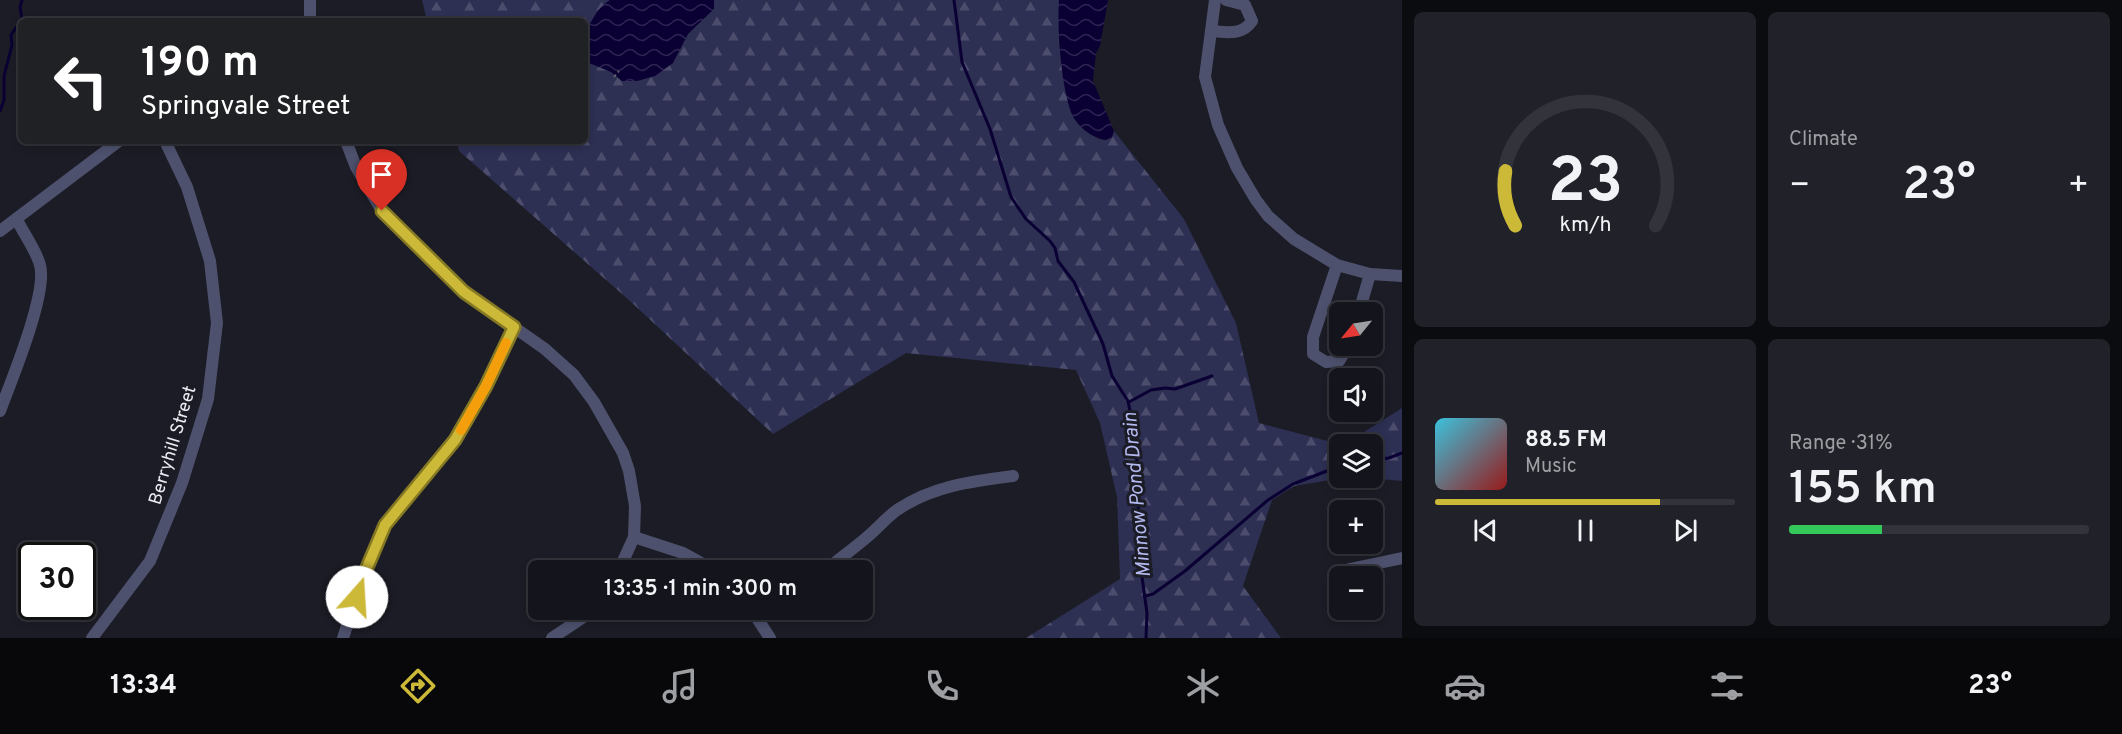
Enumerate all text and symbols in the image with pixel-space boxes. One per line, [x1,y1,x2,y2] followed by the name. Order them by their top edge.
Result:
[141,38,259,91] text: 190 m
[42,42,120,120] icon: left
[141,90,350,124] text: Springvale Street
[1789,127,1858,153] text: Climate
[1547,145,1623,224] text: 23
[356,149,407,211] pin
[365,158,398,191] icon: arrive
[1902,158,1976,215] text: 23°
[1789,166,1810,208] text: −
[2068,166,2089,208] text: +
[1559,213,1611,240] text: km/h
[1329,302,1383,356] north arrow
[1329,302,1383,620] map controls
[1329,368,1383,422] button: sound
[144,383,202,508] street label: Berryhill Street
[1118,411,1158,579] water label: Minnow Pond Drain
[1525,427,1607,454] text: 88.5 FM
[1789,431,1893,457] text: Range · 31%
[1329,434,1383,488] button: layers
[1525,454,1577,480] text: Music
[1789,462,1937,519] text: 155 km
[1329,500,1383,554] button: +
[1469,514,1502,547] icon: previous
[1569,514,1602,547] icon: pause
[1669,514,1702,547] icon: next
[18,542,96,620] speed limit sign: 30
[325,565,389,629] position arrow
[1329,566,1383,620] button: −
[604,576,797,603] text: 13:35 · 1 min · 300 m
[397,665,439,707] icon: directions
[659,665,701,707] icon: music
[921,665,963,707] icon: phone
[1182,665,1224,707] icon: climate
[1444,665,1486,707] icon: car
[1706,665,1748,707] icon: filters
[110,669,177,703] text: 13:34
[1968,669,2012,703] text: 23°

